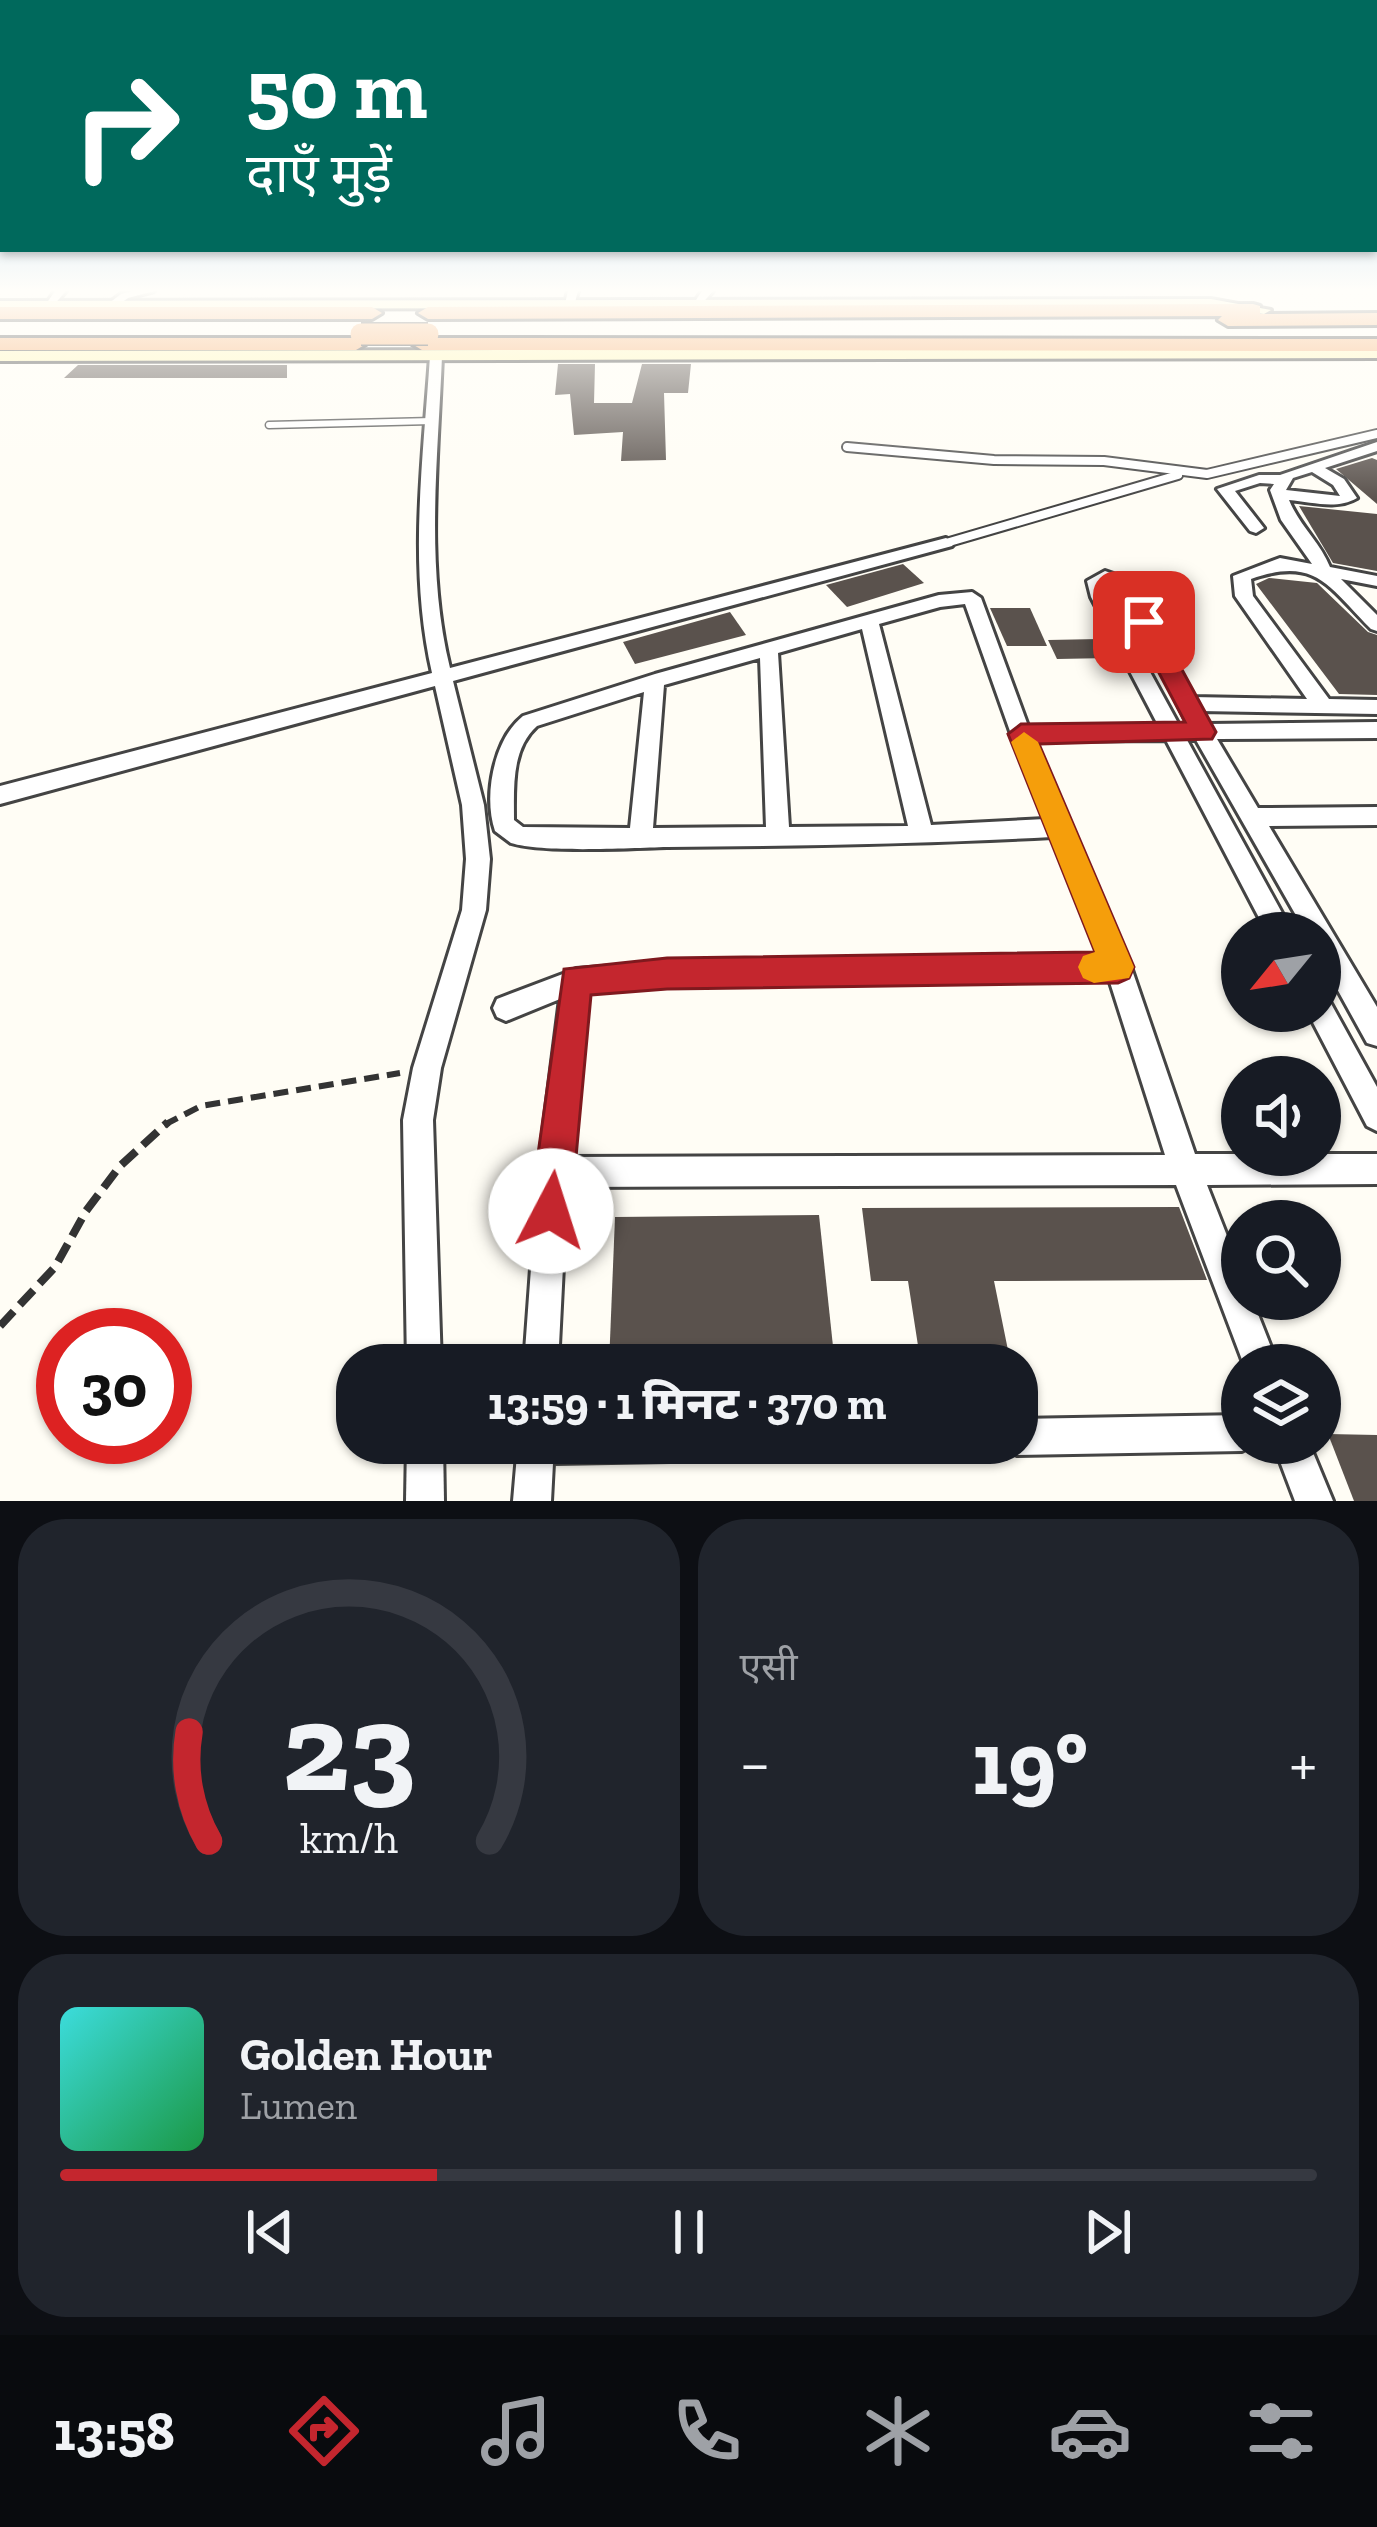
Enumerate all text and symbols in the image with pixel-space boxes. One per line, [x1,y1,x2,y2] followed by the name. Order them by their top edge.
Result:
[246,39,428,140] text: 50 m
[48,48,204,204] icon: right
[246,141,392,206] text: दाएँ मुड़ें
[1093,571,1195,673] pin
[1111,589,1177,655] icon: arrive
[1221,912,1341,1032] north arrow
[1221,912,1341,1464] map controls
[1221,1056,1341,1176] button: sound
[488,1148,614,1274] position arrow
[1221,1200,1341,1320] button: search
[36,1308,192,1464] speed limit sign: 30
[1221,1344,1341,1464] button: layers
[488,1377,886,1431] text: 13:59 · 1 मिनट · 370 m
[740,1643,798,1690] text: एसी
[282,1672,416,1822] text: 23
[972,1709,1088,1817] text: 19°
[740,1724,770,1803] text: −
[1289,1724,1317,1803] text: +
[300,1812,398,1863] text: km/h
[240,2028,493,2082] text: Golden Hour
[240,2082,357,2129] text: Lumen
[237,2199,303,2265] icon: previous
[656,2199,722,2265] icon: pause
[1075,2199,1141,2265] icon: next
[282,2389,366,2473] icon: directions
[474,2389,558,2473] icon: music
[665,2389,749,2473] icon: phone
[856,2389,940,2473] icon: climate
[1048,2389,1132,2473] icon: car
[1239,2389,1323,2473] icon: filters
[54,2399,175,2464] text: 13:58

